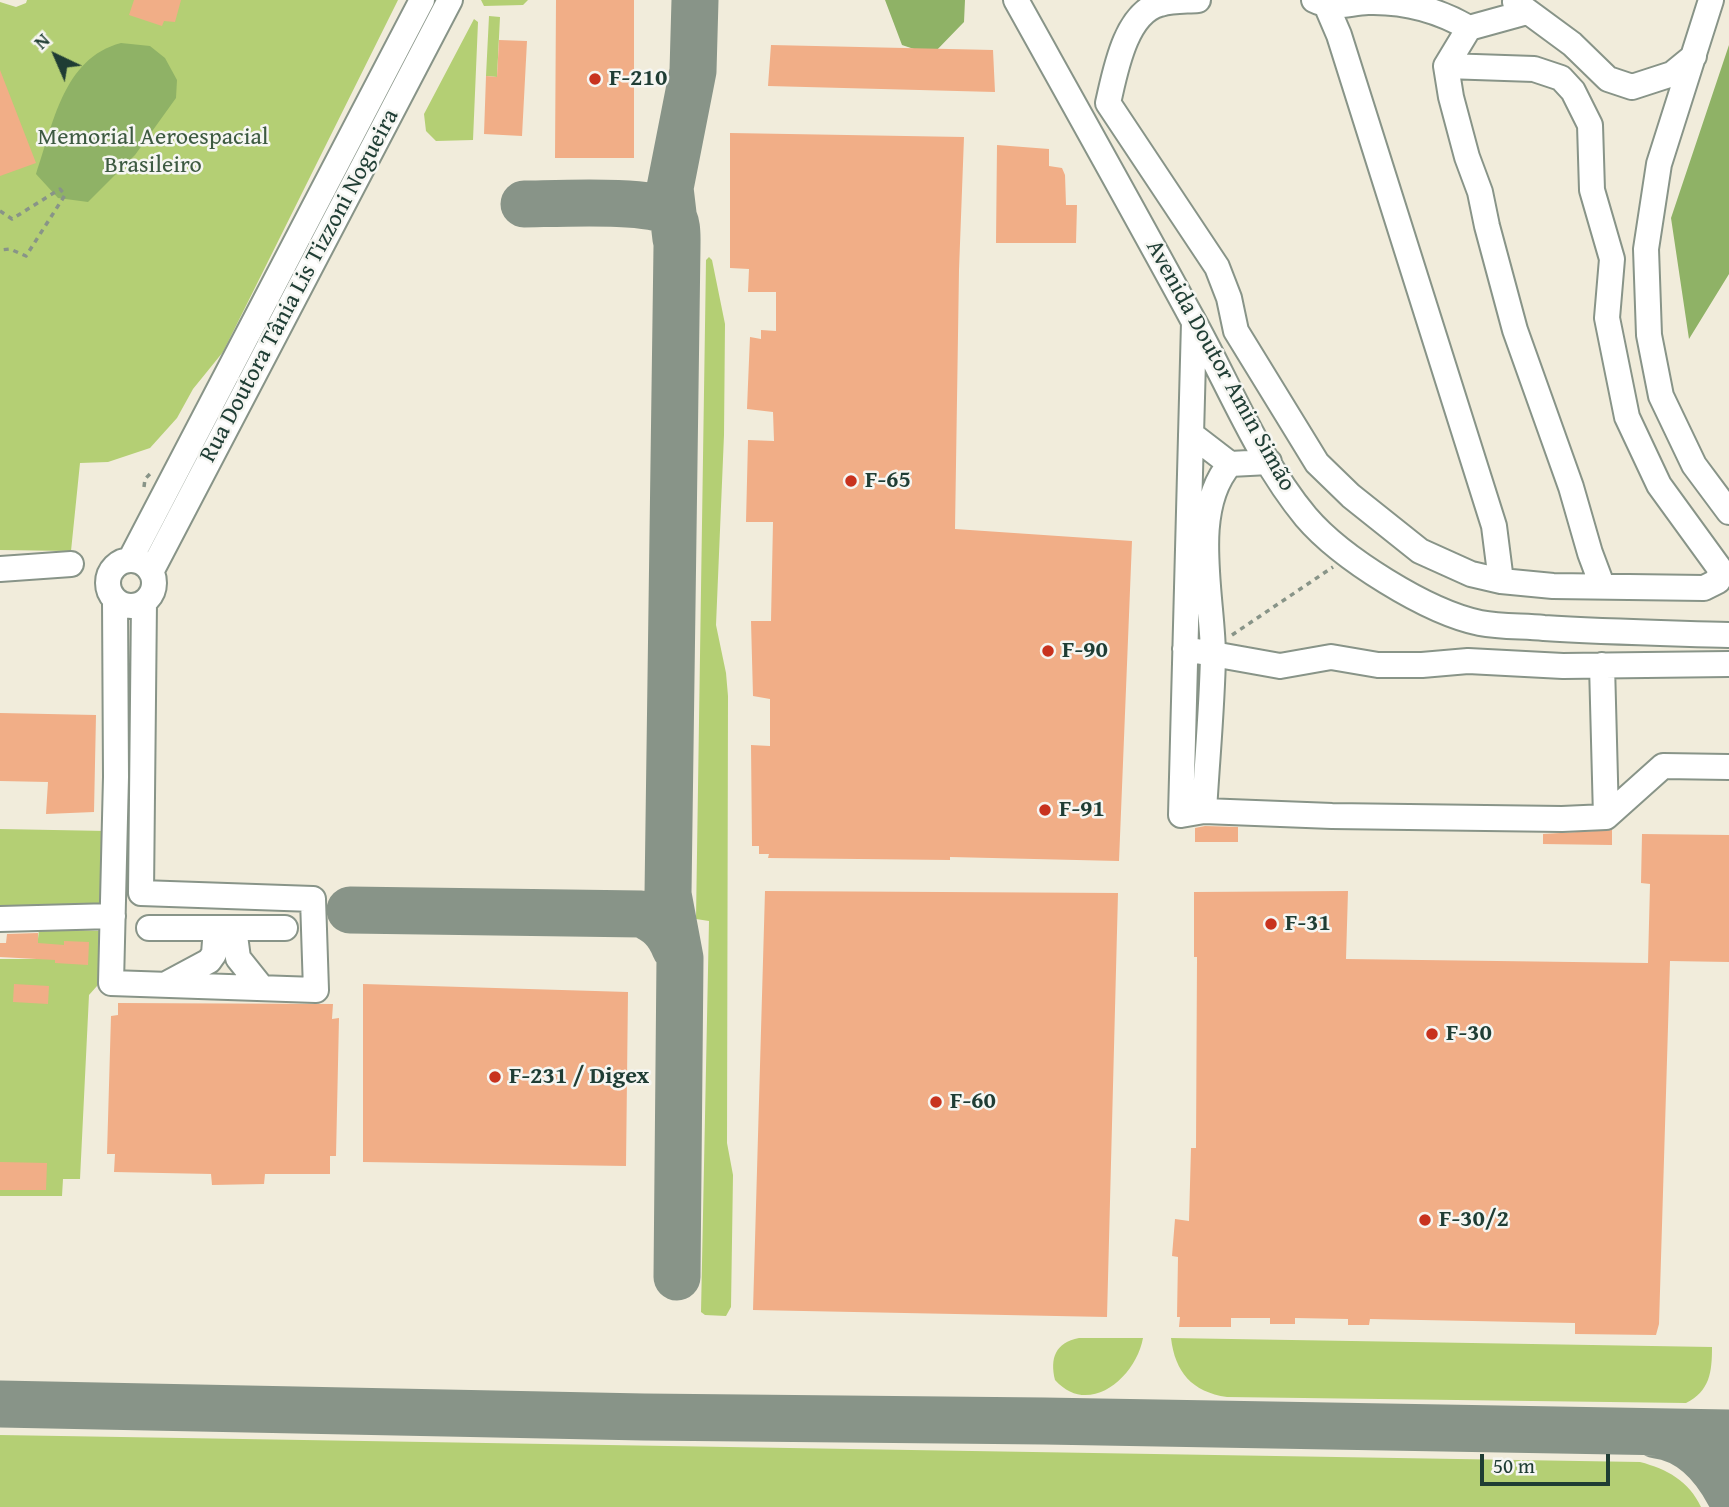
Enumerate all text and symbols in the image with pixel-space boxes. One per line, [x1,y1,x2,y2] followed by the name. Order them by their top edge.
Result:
[21,21,91,91] north arrow
[27,26,56,55] text: N
[609,65,667,93] place label: F-210
[587,71,603,87] marker: F-210
[194,104,406,468] street label: Rua Doutora Tânia Lis Tizzoni Nogueira
[38,124,268,180] park label: Memorial Aeroespacial Brasileiro
[1139,235,1301,497] street label: Avenida Doutor Amin Simão
[865,467,911,495] place label: F-65
[843,473,859,489] marker: F-65
[1062,637,1108,665] place label: F-90
[1040,643,1056,659] marker: F-90
[1059,796,1105,824] place label: F-91
[1037,802,1053,818] marker: F-91
[1285,910,1331,938] place label: F-31
[1263,916,1279,932] marker: F-31
[1446,1020,1492,1048] place label: F-30
[1424,1026,1440,1042] marker: F-30
[509,1063,649,1091] place label: F-231 / Digex
[487,1069,503,1085] marker: F-231 / Digex
[950,1088,996,1116] place label: F-60
[928,1094,944,1110] marker: F-60
[1439,1206,1509,1234] place label: F-30/2
[1417,1212,1433,1228] marker: F-30/2
[1484,1440,1614,1484] scale bar
[1493,1450,1535,1481] text: 50 m

